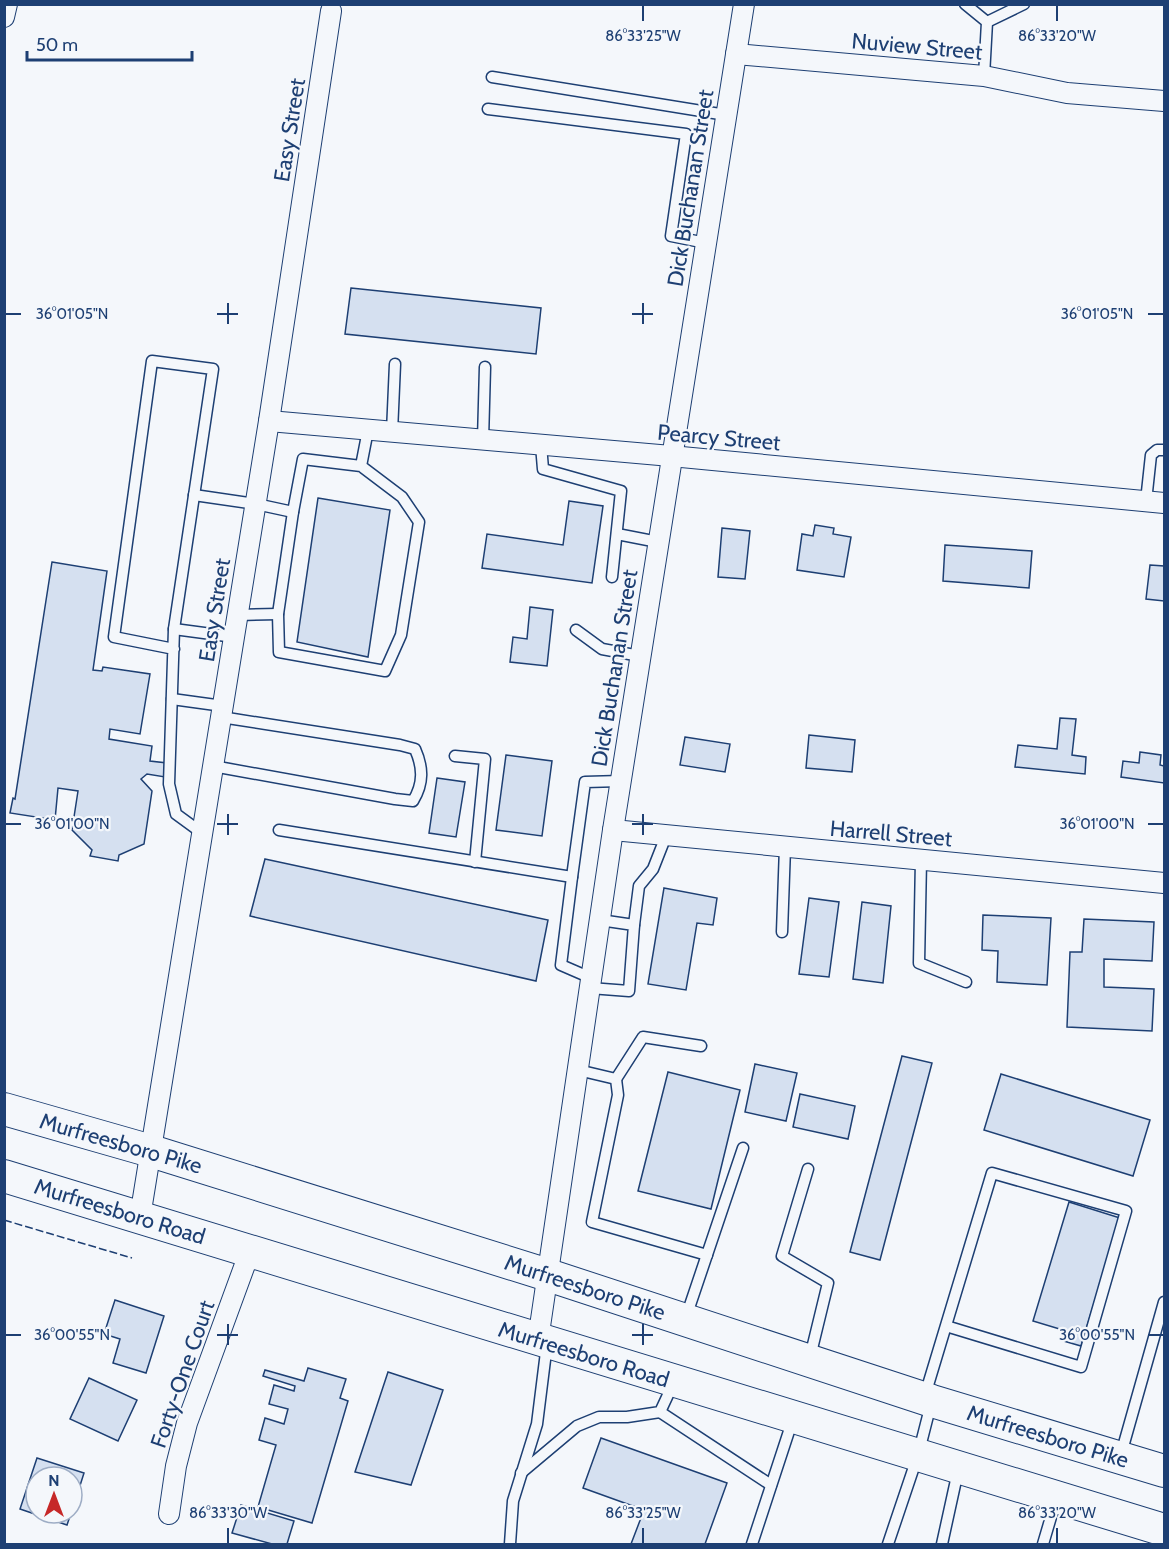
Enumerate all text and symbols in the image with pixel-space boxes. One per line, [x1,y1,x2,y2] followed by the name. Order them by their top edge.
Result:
[27,24,192,62] scale bar
[605,27,682,45] text: 86°33'25"W
[851,27,984,66] street label: Nuview Street
[1018,27,1097,45] text: 86°33'20"W
[36,34,78,56] text: 50 m
[268,76,311,184] street label: Easy Street
[662,87,719,288] street label: Dick Buchanan Street
[36,305,108,323] text: 36°01'05"N
[1061,305,1133,323] text: 36°01'05"N
[656,419,782,456] street label: Pearcy Street
[193,556,236,664] street label: Easy Street
[586,567,643,768] street label: Dick Buchanan Street
[34,815,110,833] text: 36°01'00"N
[829,815,954,852] street label: Harrell Street
[1059,815,1135,833] text: 36°01'00"N
[37,1107,205,1180] street label: Murfreesboro Pike
[31,1173,209,1250] street label: Murfreesboro Road
[501,1249,669,1326] street label: Murfreesboro Pike
[145,1296,220,1451] street label: Forty-One Court
[495,1316,673,1393] street label: Murfreesboro Road
[34,1326,110,1344] text: 36°00'55"N
[1059,1326,1135,1344] text: 36°00'55"N
[964,1399,1132,1474] street label: Murfreesboro Pike
[24,1465,84,1525] north arrow
[48,1471,60,1490] text: N
[189,1504,268,1522] text: 86°33'30"W
[605,1504,682,1522] text: 86°33'25"W
[1018,1504,1097,1522] text: 86°33'20"W

